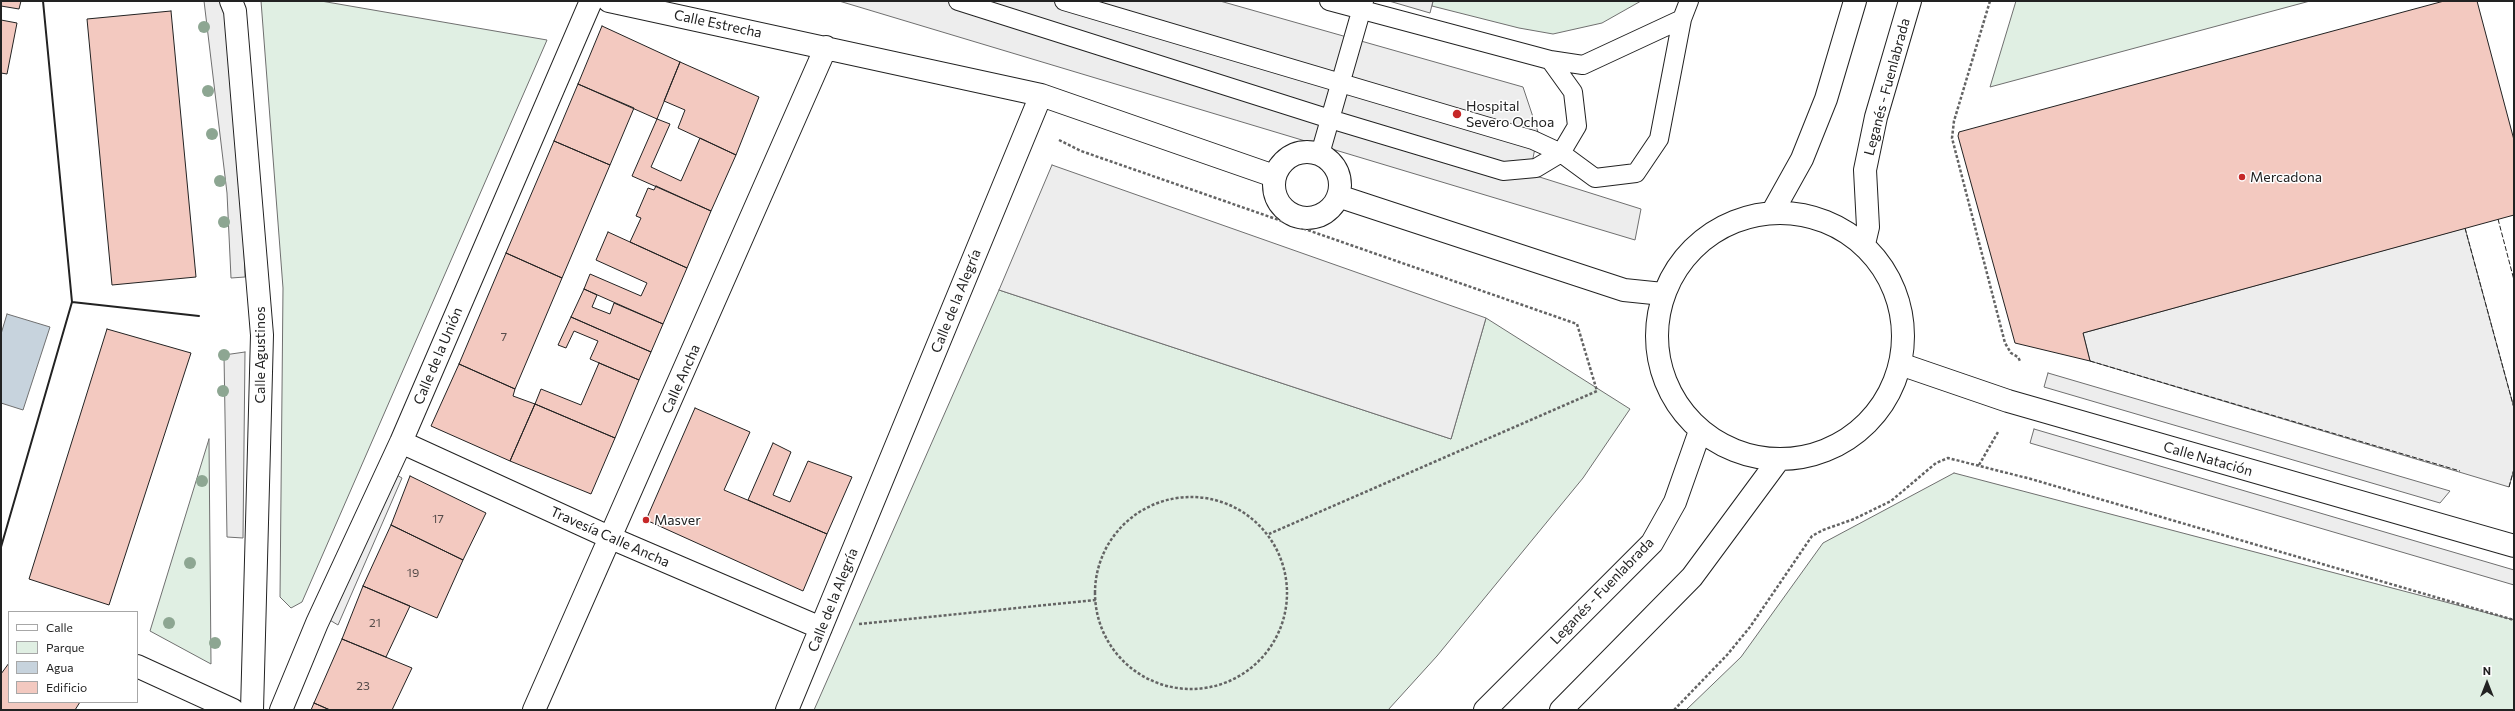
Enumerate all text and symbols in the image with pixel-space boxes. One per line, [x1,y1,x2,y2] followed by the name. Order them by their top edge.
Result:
[673,6,763,42] street label: Calle Estrecha
[1861,16,1913,158] street label: Leganés - Fuenlabrada
[1466,98,1554,130] place label: Hospital Severo Ochoa
[1451,108,1463,120] marker: Hospital Severo Ochoa
[2250,169,2322,185] place label: Mercadona
[2237,172,2247,182] marker: Mercadona
[928,247,984,355] street label: Calle de la Alegría
[410,305,466,407] street label: Calle de la Unión
[252,306,268,404] street label: Calle Agustinos
[501,330,507,344] house number: 7
[658,342,704,416] street label: Calle Ancha
[2161,438,2255,480] street label: Calle Natación
[548,503,672,571] street label: Travesía Calle Ancha
[432,512,444,526] house number: 17
[654,512,701,528] place label: Masver
[641,515,651,525] marker: Masver
[1547,534,1657,648] street label: Leganés - Fuenlabrada
[805,546,861,654] street label: Calle de la Alegría
[407,566,419,580] house number: 19
[8,611,138,703] legend
[369,616,381,630] house number: 21
[46,620,73,634] text: Calle
[46,640,84,654] text: Parque
[46,660,74,674] text: Agua
[2467,663,2507,703] north arrow
[2483,664,2491,677] text: N
[356,679,370,693] house number: 23
[46,680,87,694] text: Edificio

